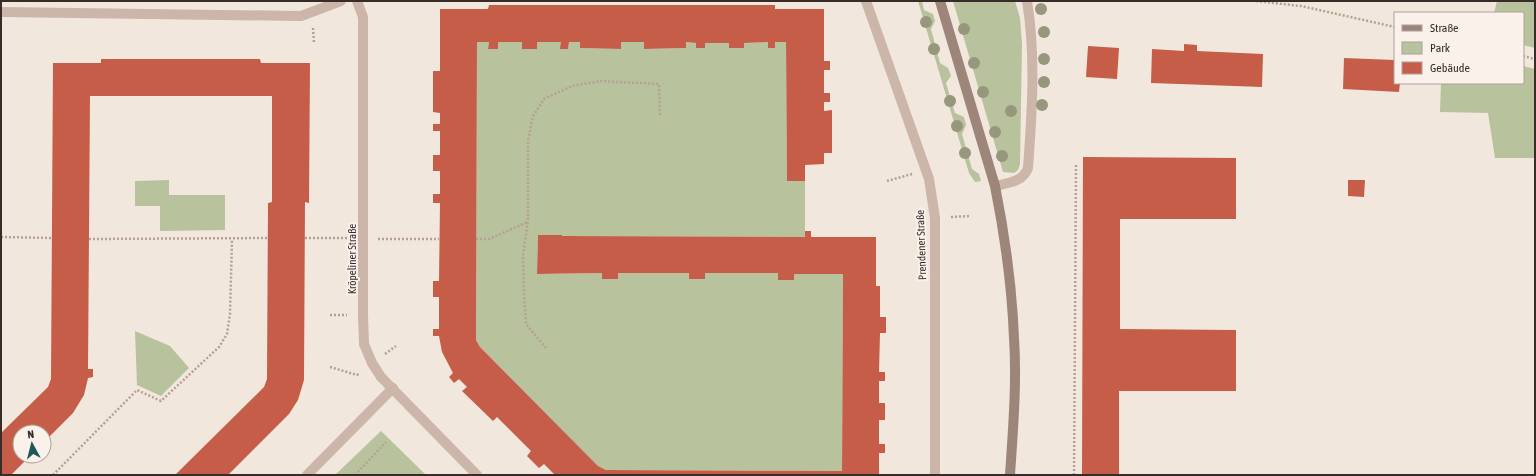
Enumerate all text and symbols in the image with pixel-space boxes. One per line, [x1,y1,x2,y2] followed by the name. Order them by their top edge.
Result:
[1394,12,1524,84] legend
[1430,21,1458,35] text: Straße
[1430,41,1451,55] text: Park
[1430,61,1470,75] text: Gebäude
[914,210,928,280] street label: Prendener Straße
[346,224,358,294] street label: Kröpeliner Straße
[12,424,52,464] north arrow
[27,428,35,440] text: N

